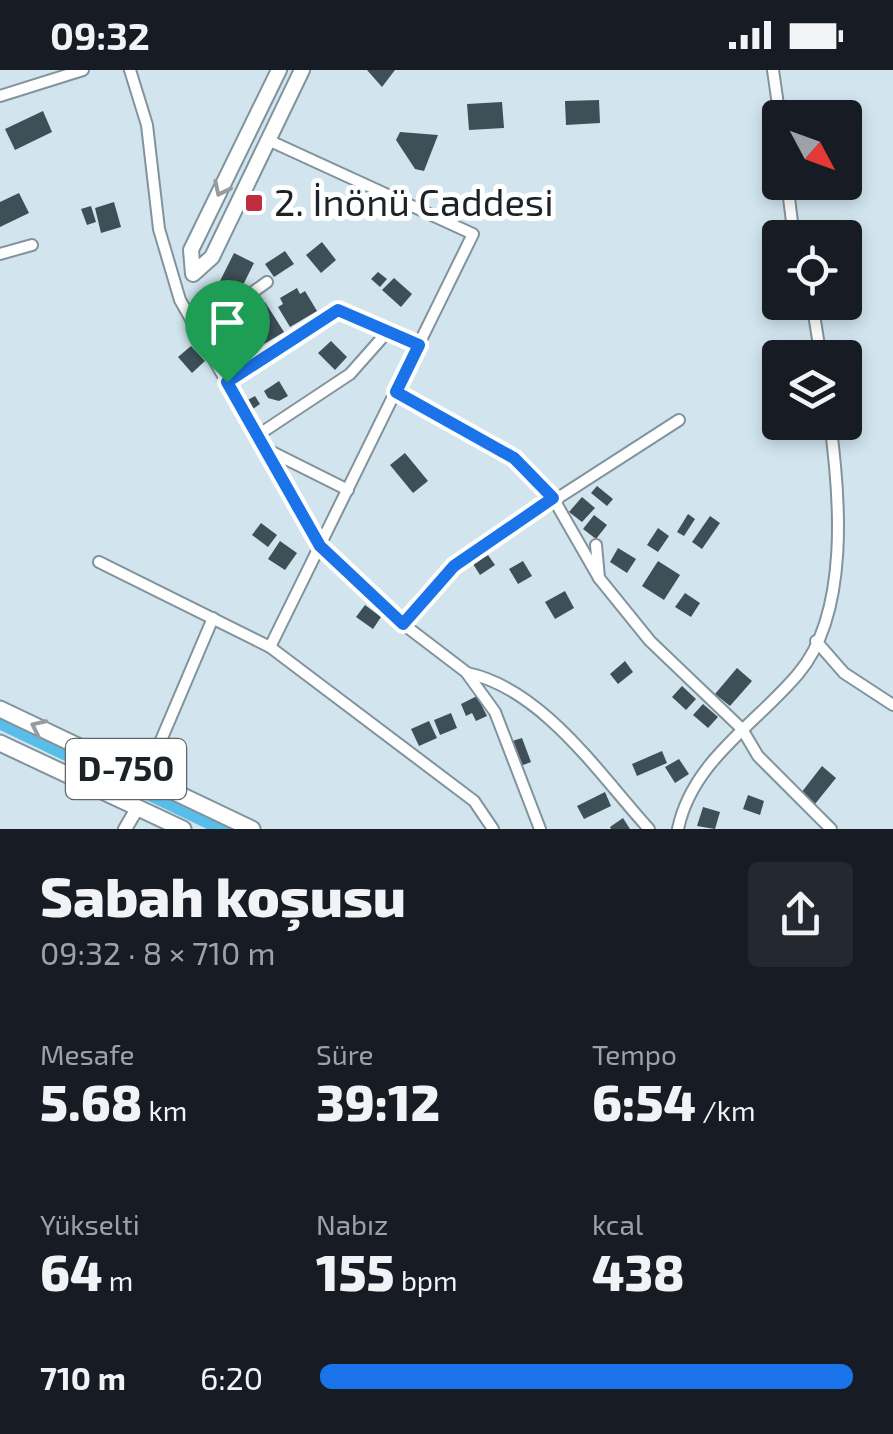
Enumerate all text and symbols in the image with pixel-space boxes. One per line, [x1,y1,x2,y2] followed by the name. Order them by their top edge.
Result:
[50,12,150,58] text: 09:32
[762,100,862,200] north arrow
[762,100,862,440] map controls
[274,178,554,224] place label: 2. İnönü Caddesi
[214,179,234,197] one-way arrow
[243,192,265,214] marker: 2. İnönü Caddesi
[762,220,862,320] button: locate
[185,280,270,383] pin
[200,295,255,350] icon: arrive
[762,340,862,440] button: layers
[30,719,48,739] one-way arrow
[66,739,186,799] road number: D-750
[40,862,406,928] text: Sabah koşusu
[748,862,853,967] button: share
[40,933,276,971] text: 09:32 · 8 × 710 m
[40,1037,135,1071] text: Mesafe
[316,1037,374,1071] text: Süre
[592,1037,677,1071] text: Tempo
[40,1071,142,1131] text: 5.68
[316,1071,440,1131] text: 39:12
[592,1071,696,1131] text: 6:54
[142,1093,187,1127] text: km
[696,1093,755,1127] text: /km
[40,1207,140,1241] text: Yükselti
[316,1207,388,1241] text: Nabız
[592,1207,643,1241] text: kcal
[40,1241,102,1301] text: 64
[316,1241,395,1301] text: 155
[592,1241,685,1301] text: 438
[102,1263,133,1297] text: m
[395,1263,458,1297] text: bpm
[40,1358,126,1396] text: 710 m
[200,1358,263,1396] text: 6:20

